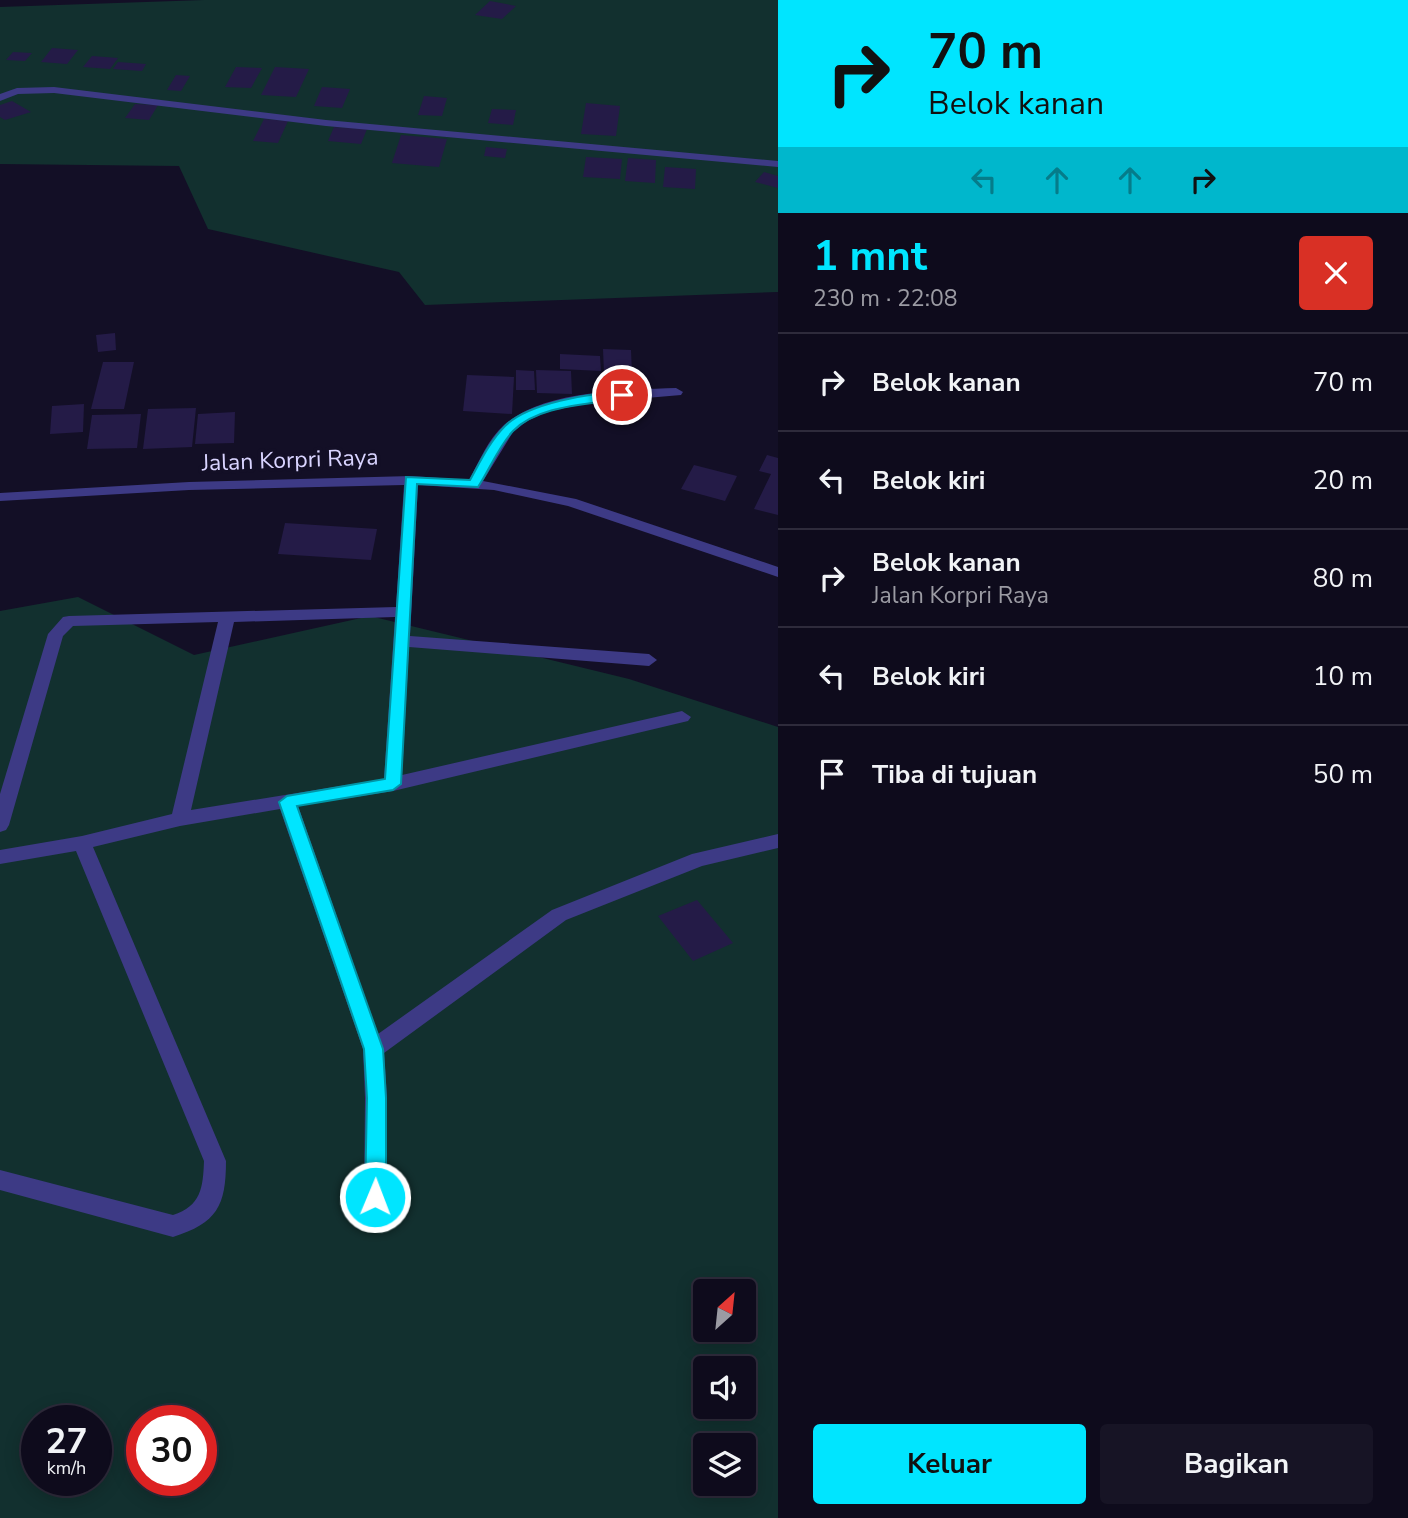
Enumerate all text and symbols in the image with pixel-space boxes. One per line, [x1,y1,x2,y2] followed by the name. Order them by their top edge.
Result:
[928,18,1043,85] text: 70 m
[813,28,904,119] icon: right
[928,82,1104,125] text: Belok kanan
[965,161,1003,199] icon: left
[1038,161,1076,199] icon: ahead
[1111,161,1149,199] icon: ahead
[1184,161,1222,199] icon: right
[813,228,927,285] text: 1 mnt
[1299,236,1373,310] button: close
[813,283,958,314] text: 230 m · 22:08
[813,363,851,401] icon: right
[592,365,652,425] pin
[872,365,1021,400] text: Belok kanan
[1313,365,1373,400] text: 70 m
[603,376,641,414] icon: arrive
[200,441,379,479] street label: Jalan Korpri Raya
[813,461,851,499] icon: left
[872,463,985,498] text: Belok kiri
[1313,463,1373,498] text: 20 m
[872,545,1021,580] text: Belok kanan
[813,559,851,597] icon: right
[1313,561,1373,596] text: 80 m
[872,580,1049,611] text: Jalan Korpri Raya
[813,657,851,695] icon: left
[872,659,985,694] text: Belok kiri
[1313,659,1373,694] text: 10 m
[813,755,851,793] icon: arrive
[872,757,1037,792] text: Tiba di tujuan
[1313,757,1373,792] text: 50 m
[338,1160,412,1234] position arrow
[693,1279,756,1342] north arrow
[693,1279,756,1496] map controls
[693,1356,756,1419] button: sound
[126,1405,217,1496] speed limit sign: 30
[45,1418,88,1465] text: 27
[813,1424,1086,1504] button: Keluar
[1100,1424,1373,1504] button: Bagikan
[693,1433,756,1496] button: layers
[47,1456,86,1480] text: km/h

